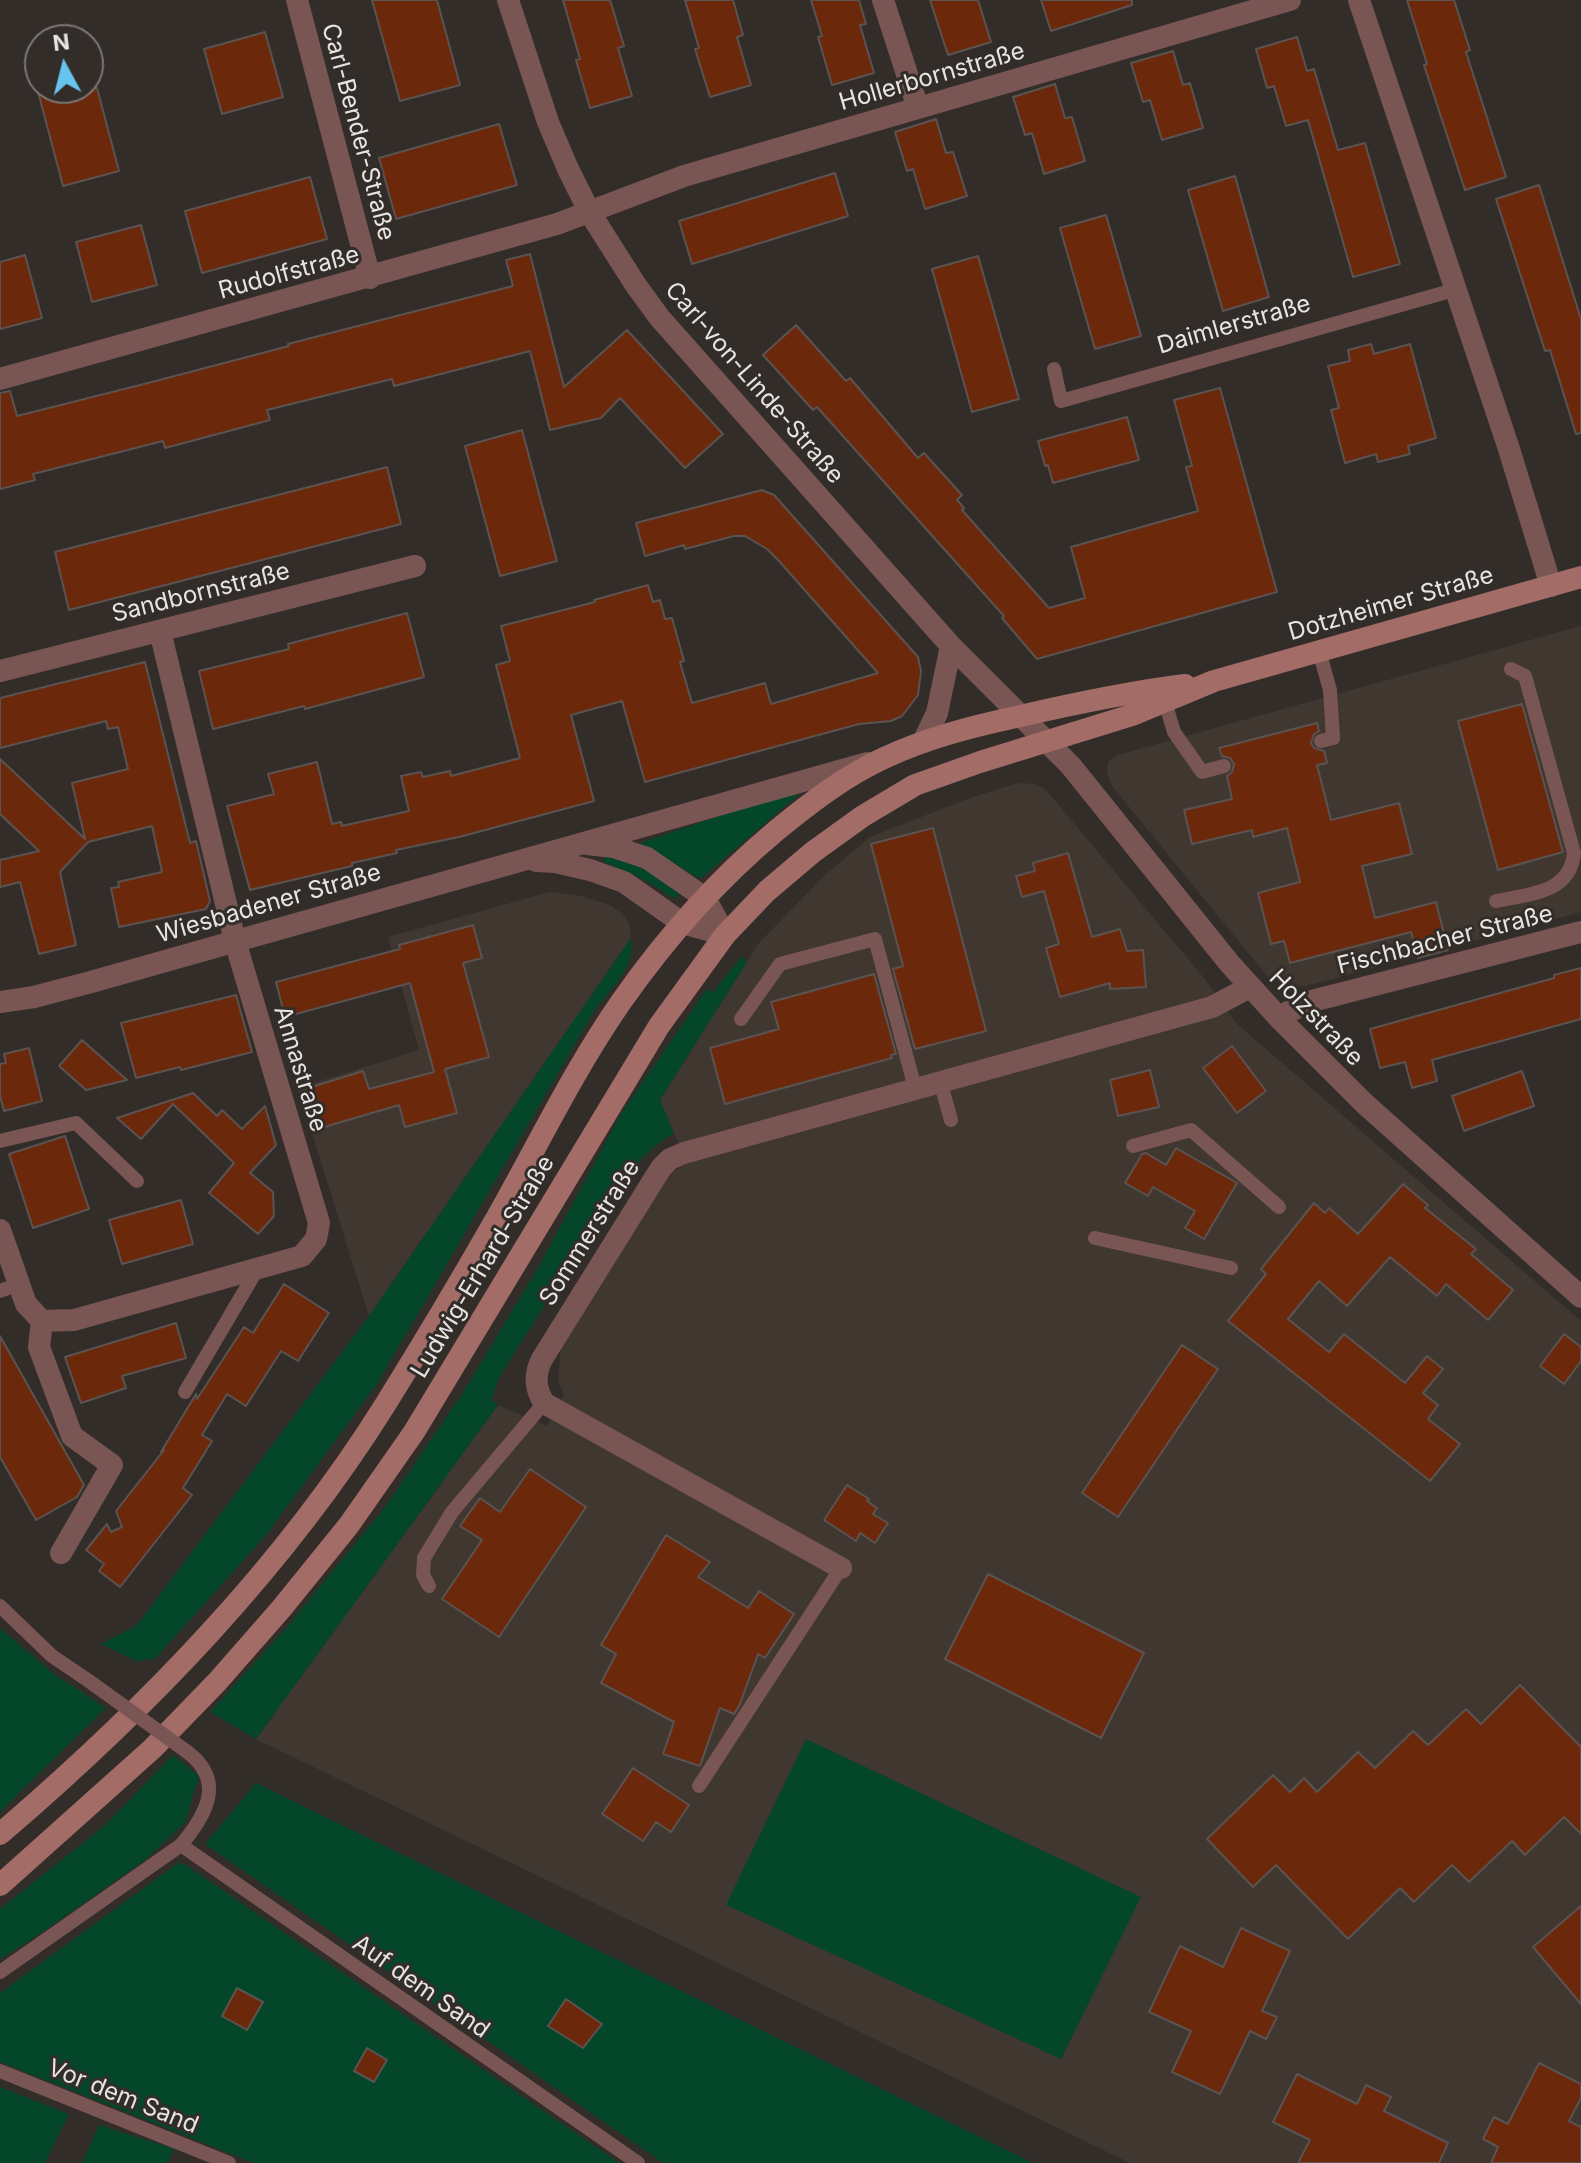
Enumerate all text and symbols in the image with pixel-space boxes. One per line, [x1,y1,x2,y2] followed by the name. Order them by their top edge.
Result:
[315,20,401,244] street label: Carl-Bender-Straße
[24,24,104,104] north arrow
[51,28,71,56] text: N
[836,37,1028,117] street label: Hollerbornstraße
[215,240,363,306] street label: Rudolfstraße
[659,276,849,490] street label: Carl-von-Linde-Straße
[1154,289,1314,361] street label: Daimlerstraße
[109,557,293,629] street label: Sandbornstraße
[1285,561,1497,647] street label: Dotzheimer Straße
[154,858,384,950] street label: Wiesbadener Straße
[1334,899,1556,981] street label: Fischbacher Straße
[1263,964,1369,1072] street label: Holzstraße
[267,1003,333,1135] street label: Annastraße
[405,1151,561,1383] street label: Ludwig-Erhard-Straße
[534,1155,646,1311] street label: Sommerstraße
[347,1929,495,2045] street label: Auf dem Sand
[44,2054,202,2140] street label: Vor dem Sand

